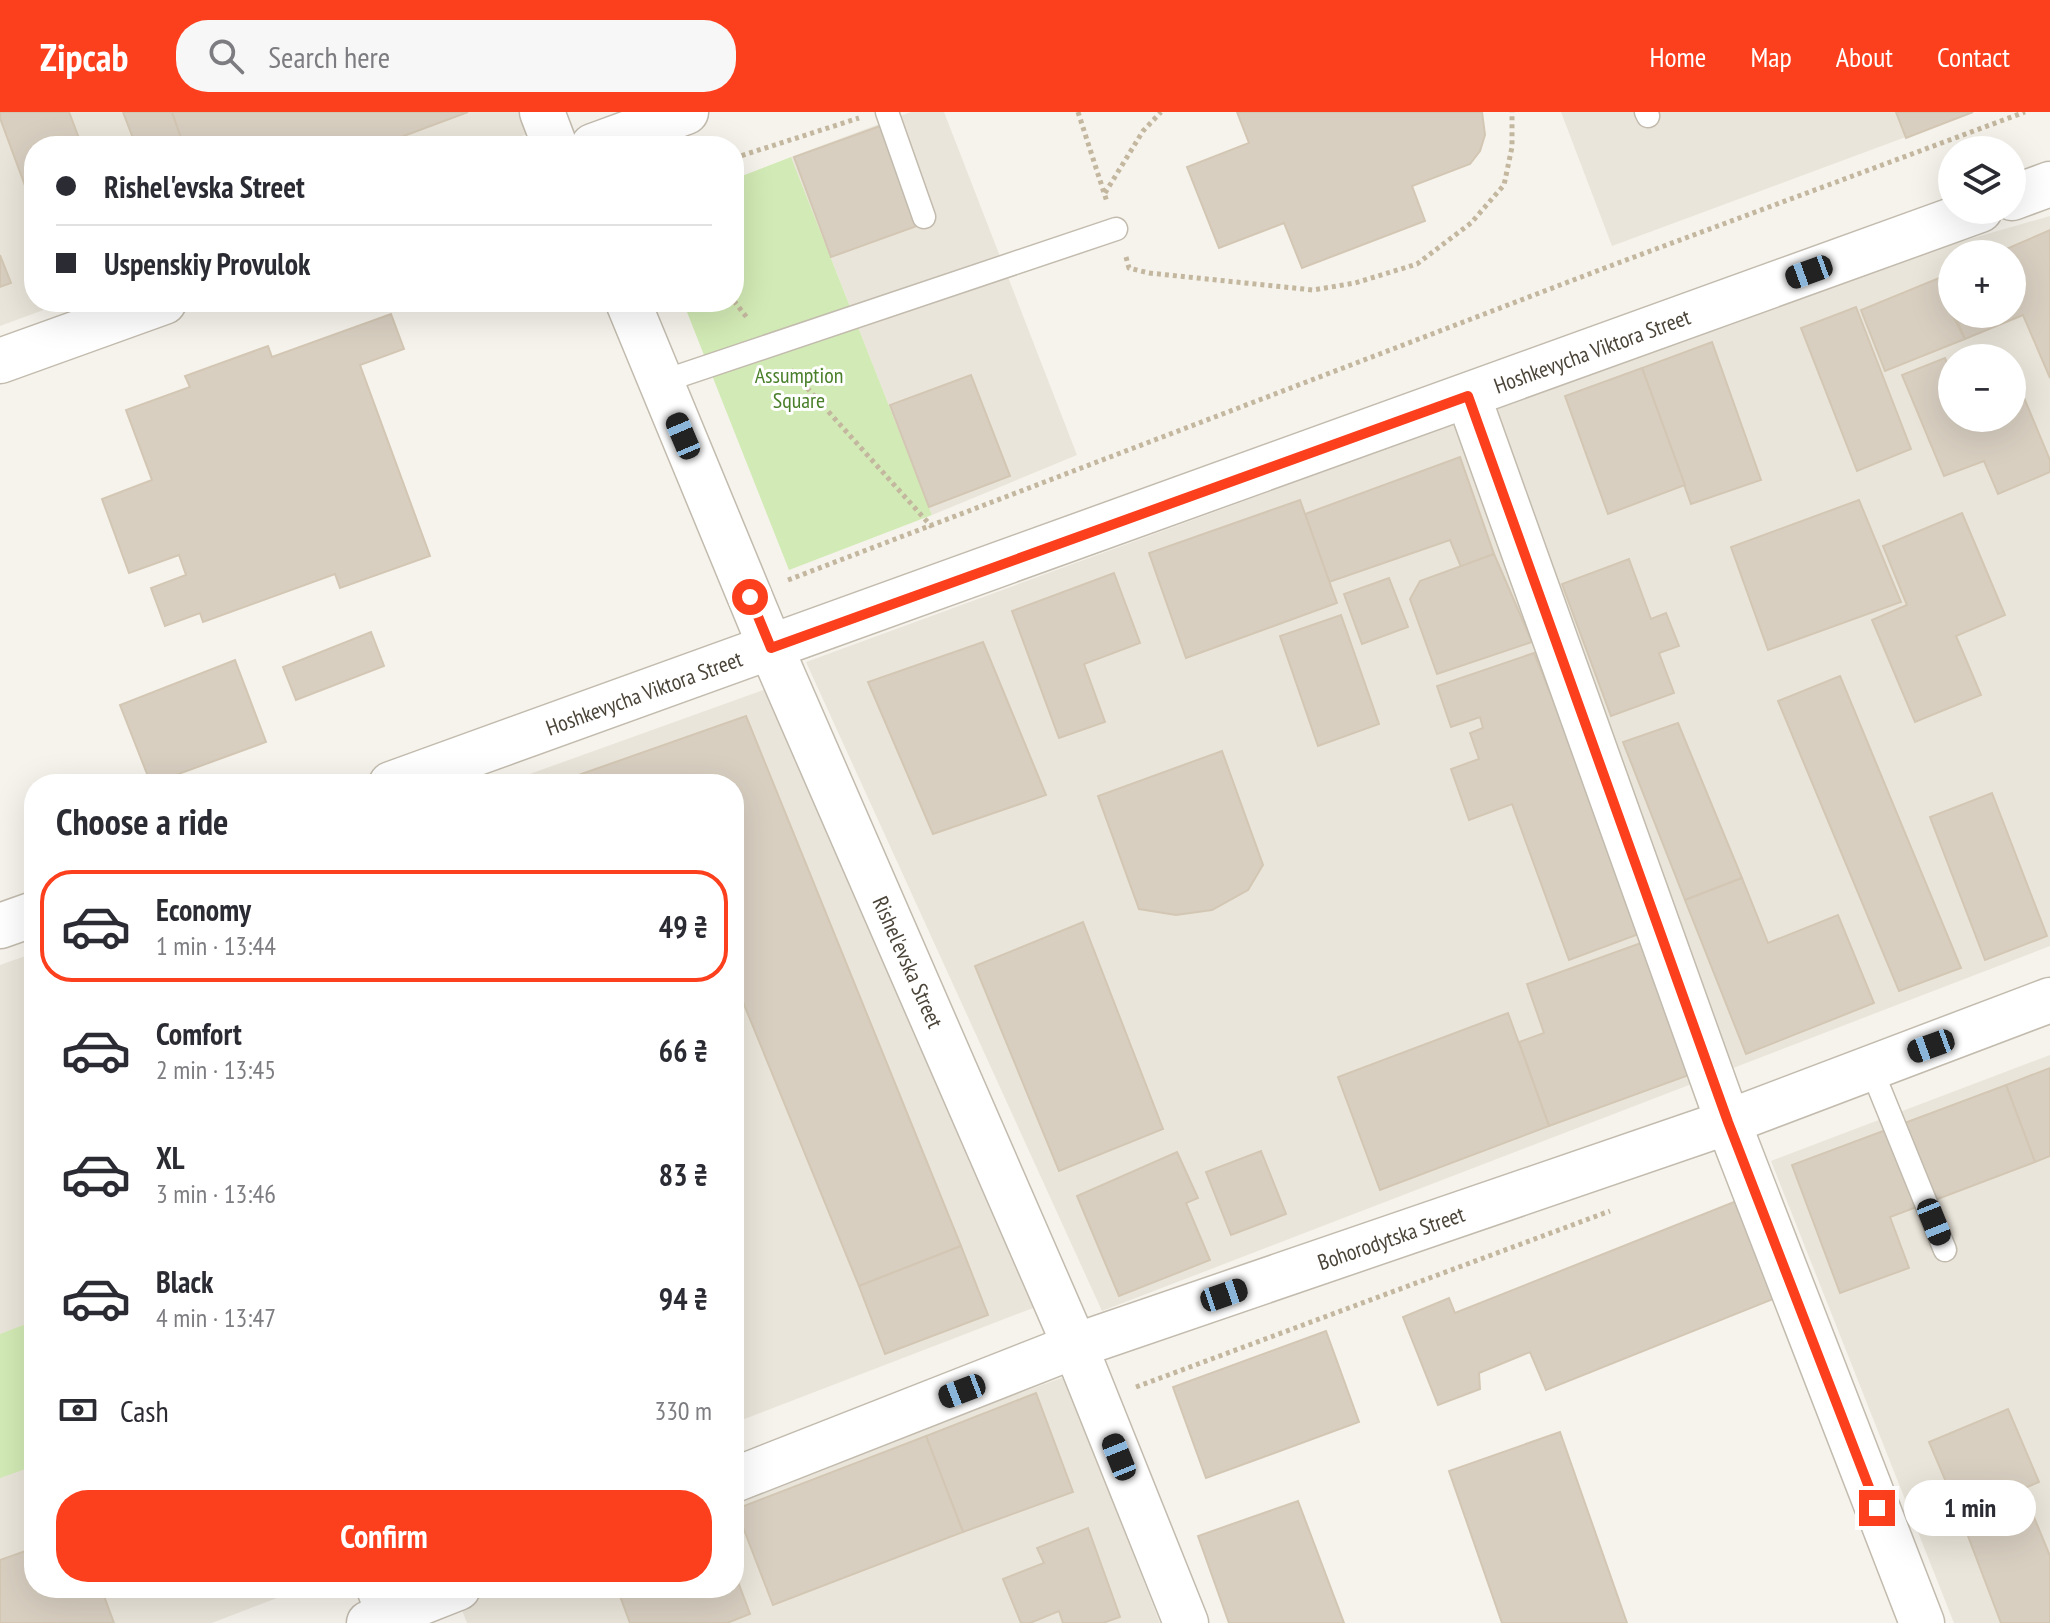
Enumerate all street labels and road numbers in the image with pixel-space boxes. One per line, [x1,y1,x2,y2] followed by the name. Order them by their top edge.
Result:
[1490,302,1694,400] street label: Hoshkevycha Viktora Street
[542,644,746,742] street label: Hoshkevycha Viktora Street
[867,892,949,1032] street label: Rishel'evska Street
[1314,1200,1468,1276] street label: Bohorodytska Street

